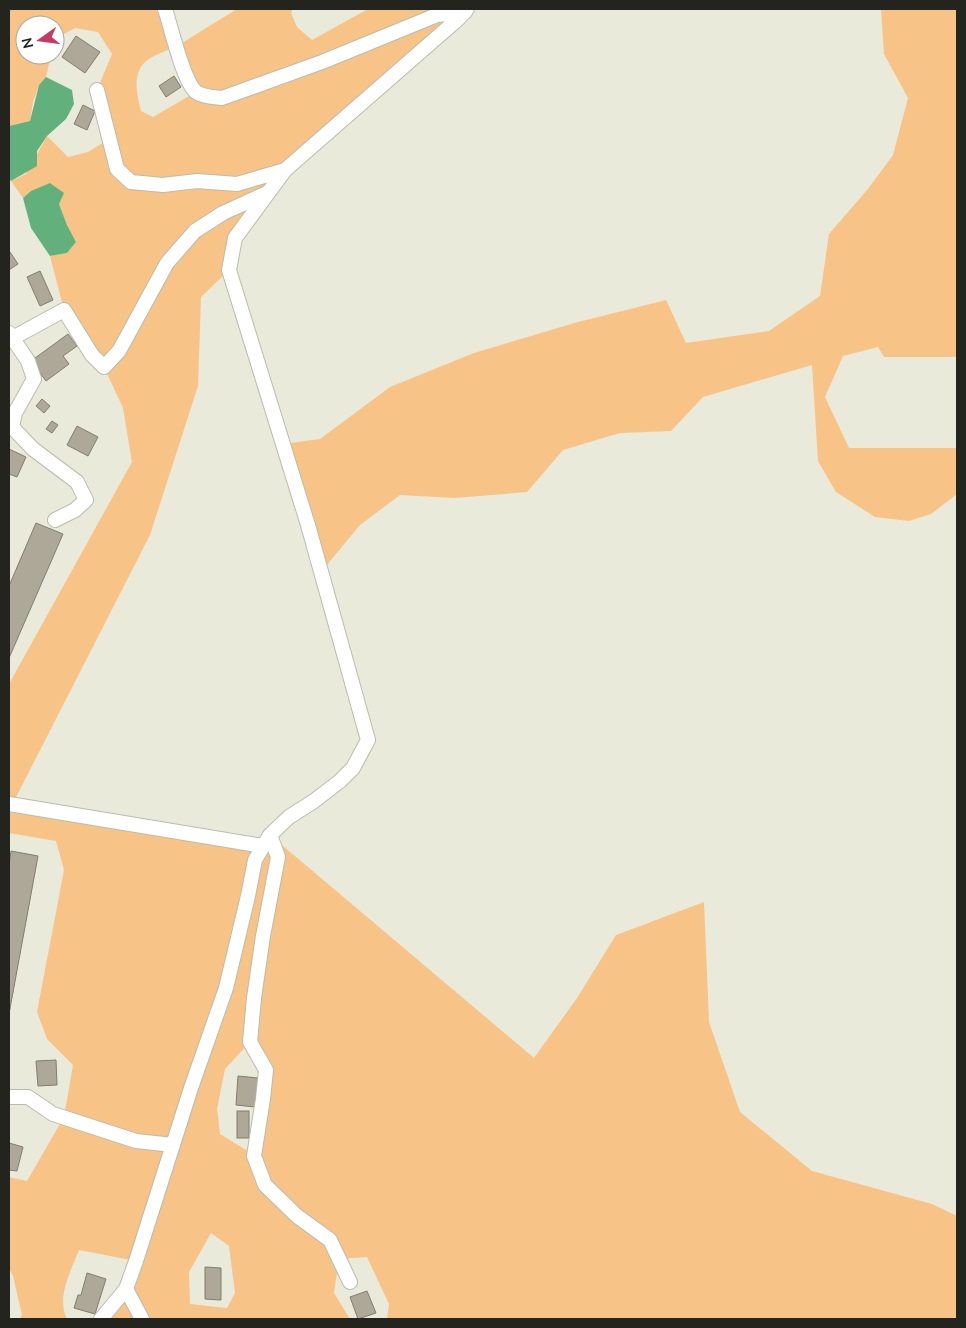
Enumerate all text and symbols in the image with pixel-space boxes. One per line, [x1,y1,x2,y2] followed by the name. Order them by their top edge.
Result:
[15,15,65,65] north arrow
[17,36,38,50] text: N

